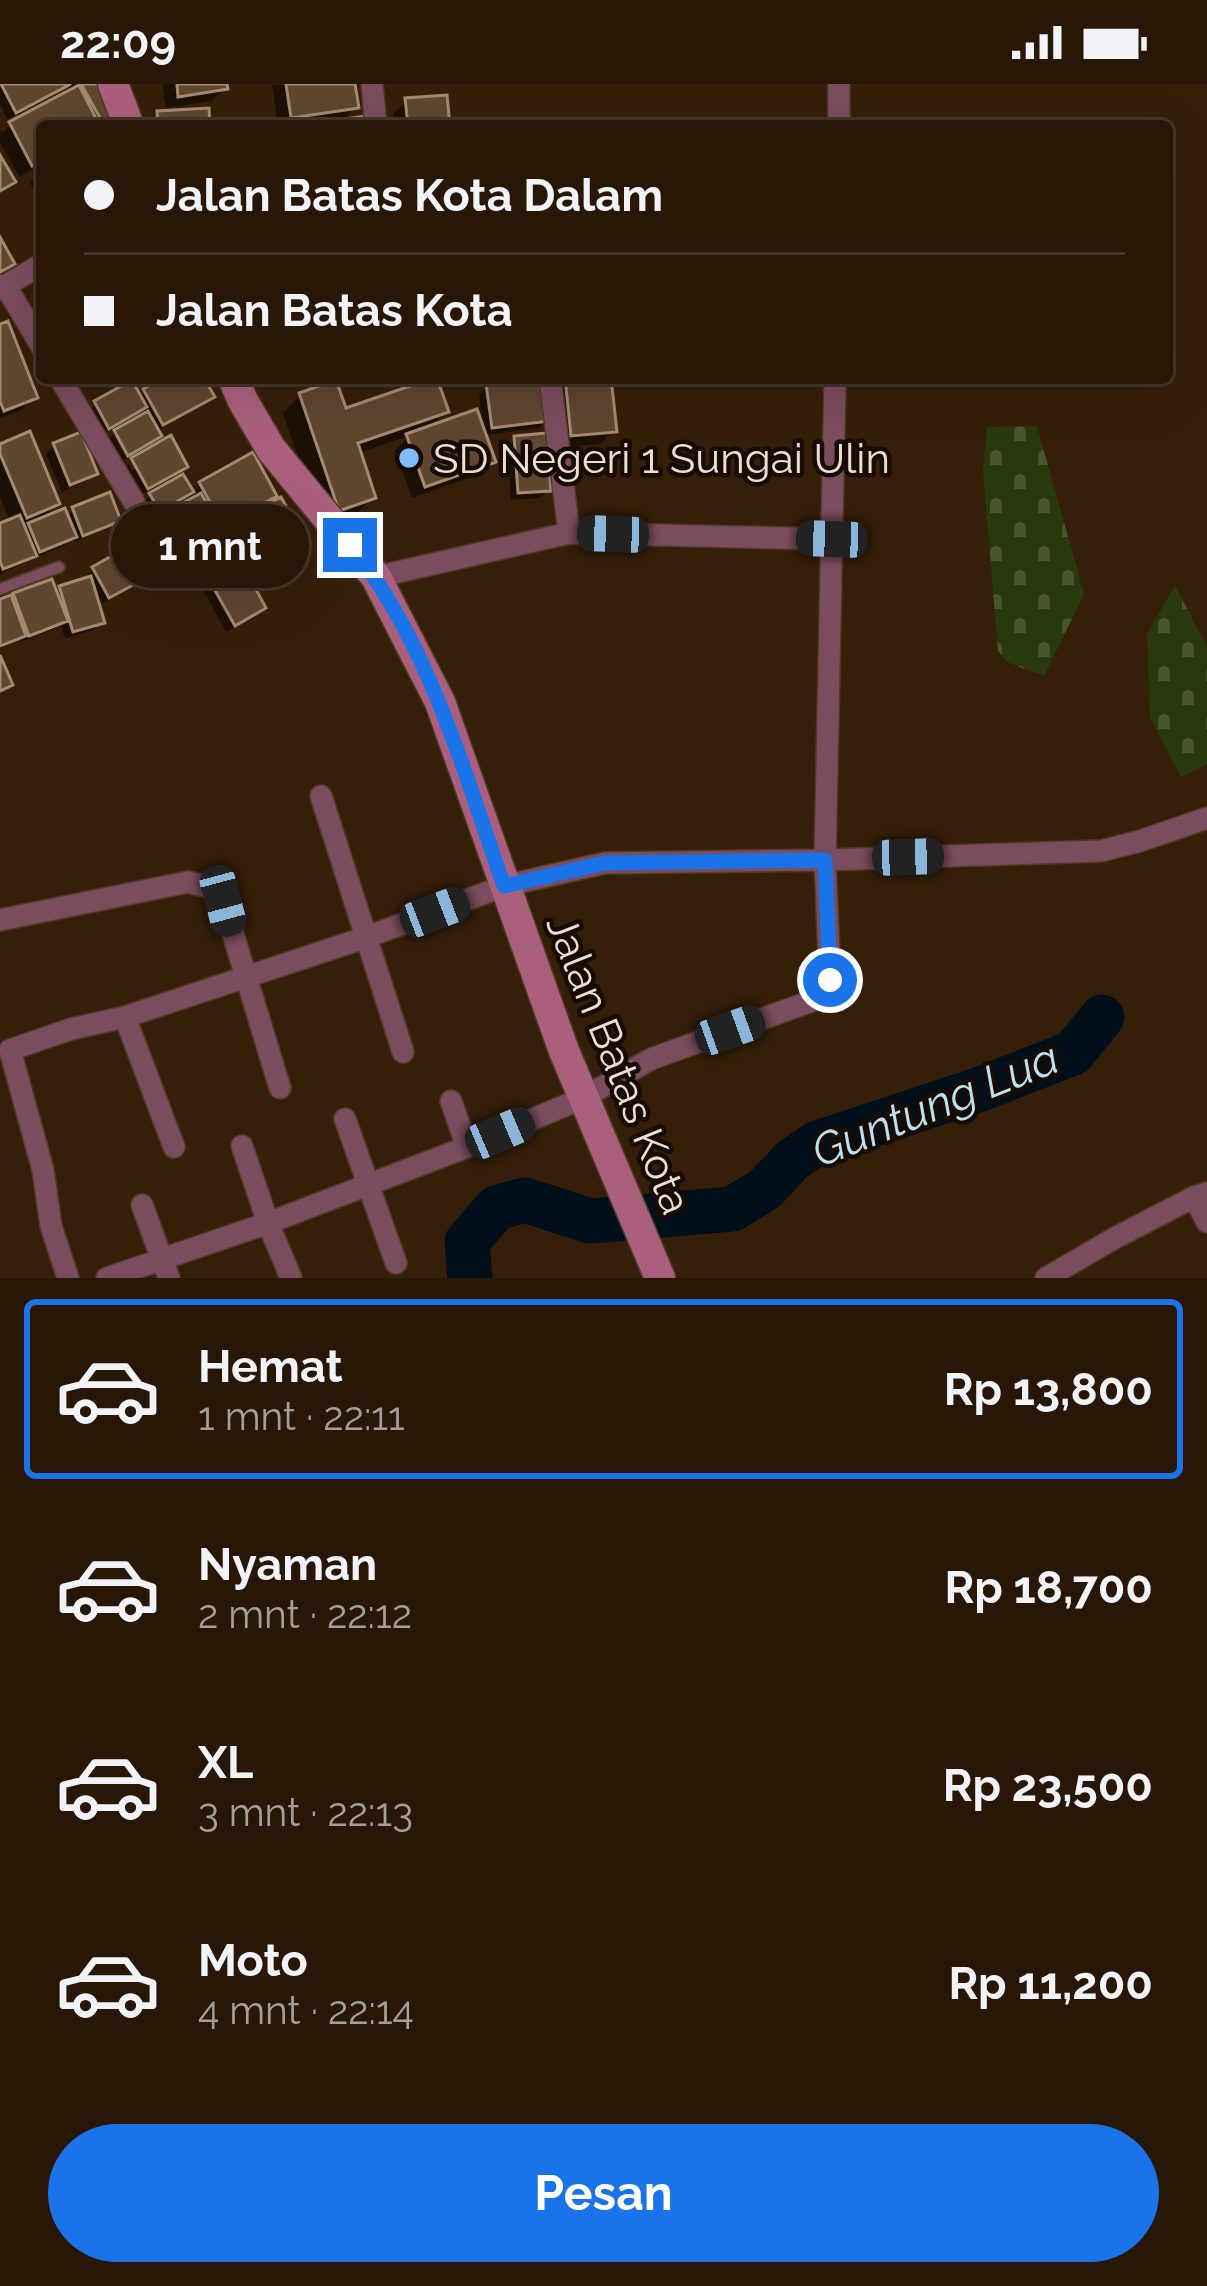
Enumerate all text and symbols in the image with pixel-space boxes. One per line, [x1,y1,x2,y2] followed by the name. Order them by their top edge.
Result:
[60,16,176,69] text: 22:09
[156,169,663,222] text: Jalan Batas Kota Dalam
[156,284,512,337] text: Jalan Batas Kota
[433,434,890,483] place label: SD Negeri 1 Sungai Ulin
[396,445,422,471] marker: SD Negeri 1 Sungai Ulin
[110,503,308,587] callout: 1 mnt
[576,515,650,553] car
[323,518,377,572] route end
[795,520,869,558] car
[158,523,262,569] text: 1 mnt
[871,838,945,876] car
[196,862,250,940] car
[395,882,475,942] car
[536,907,701,1221] street label: Jalan Batas Kota
[803,953,857,1007] route start
[690,1001,770,1059] car
[804,1031,1066,1178] water label: Guntung Lua
[460,1102,540,1164] car
[54,1335,162,1443] icon: car
[198,1340,343,1393] text: Hemat
[944,1363,1153,1416] text: Rp 13,800
[198,1393,405,1439] text: 1 mnt · 22:11
[54,1533,162,1641] icon: car
[198,1538,377,1591] text: Nyaman
[945,1561,1153,1614] text: Rp 18,700
[198,1591,412,1637] text: 2 mnt · 22:12
[54,1731,162,1839] icon: car
[198,1736,253,1789] text: XL
[943,1759,1153,1812] text: Rp 23,500
[198,1789,413,1835] text: 3 mnt · 22:13
[54,1929,162,2037] icon: car
[198,1934,308,1987] text: Moto
[948,1957,1153,2010] text: Rp 11,200
[198,1987,414,2033] text: 4 mnt · 22:14
[48,2124,1159,2262] button: Pesan

